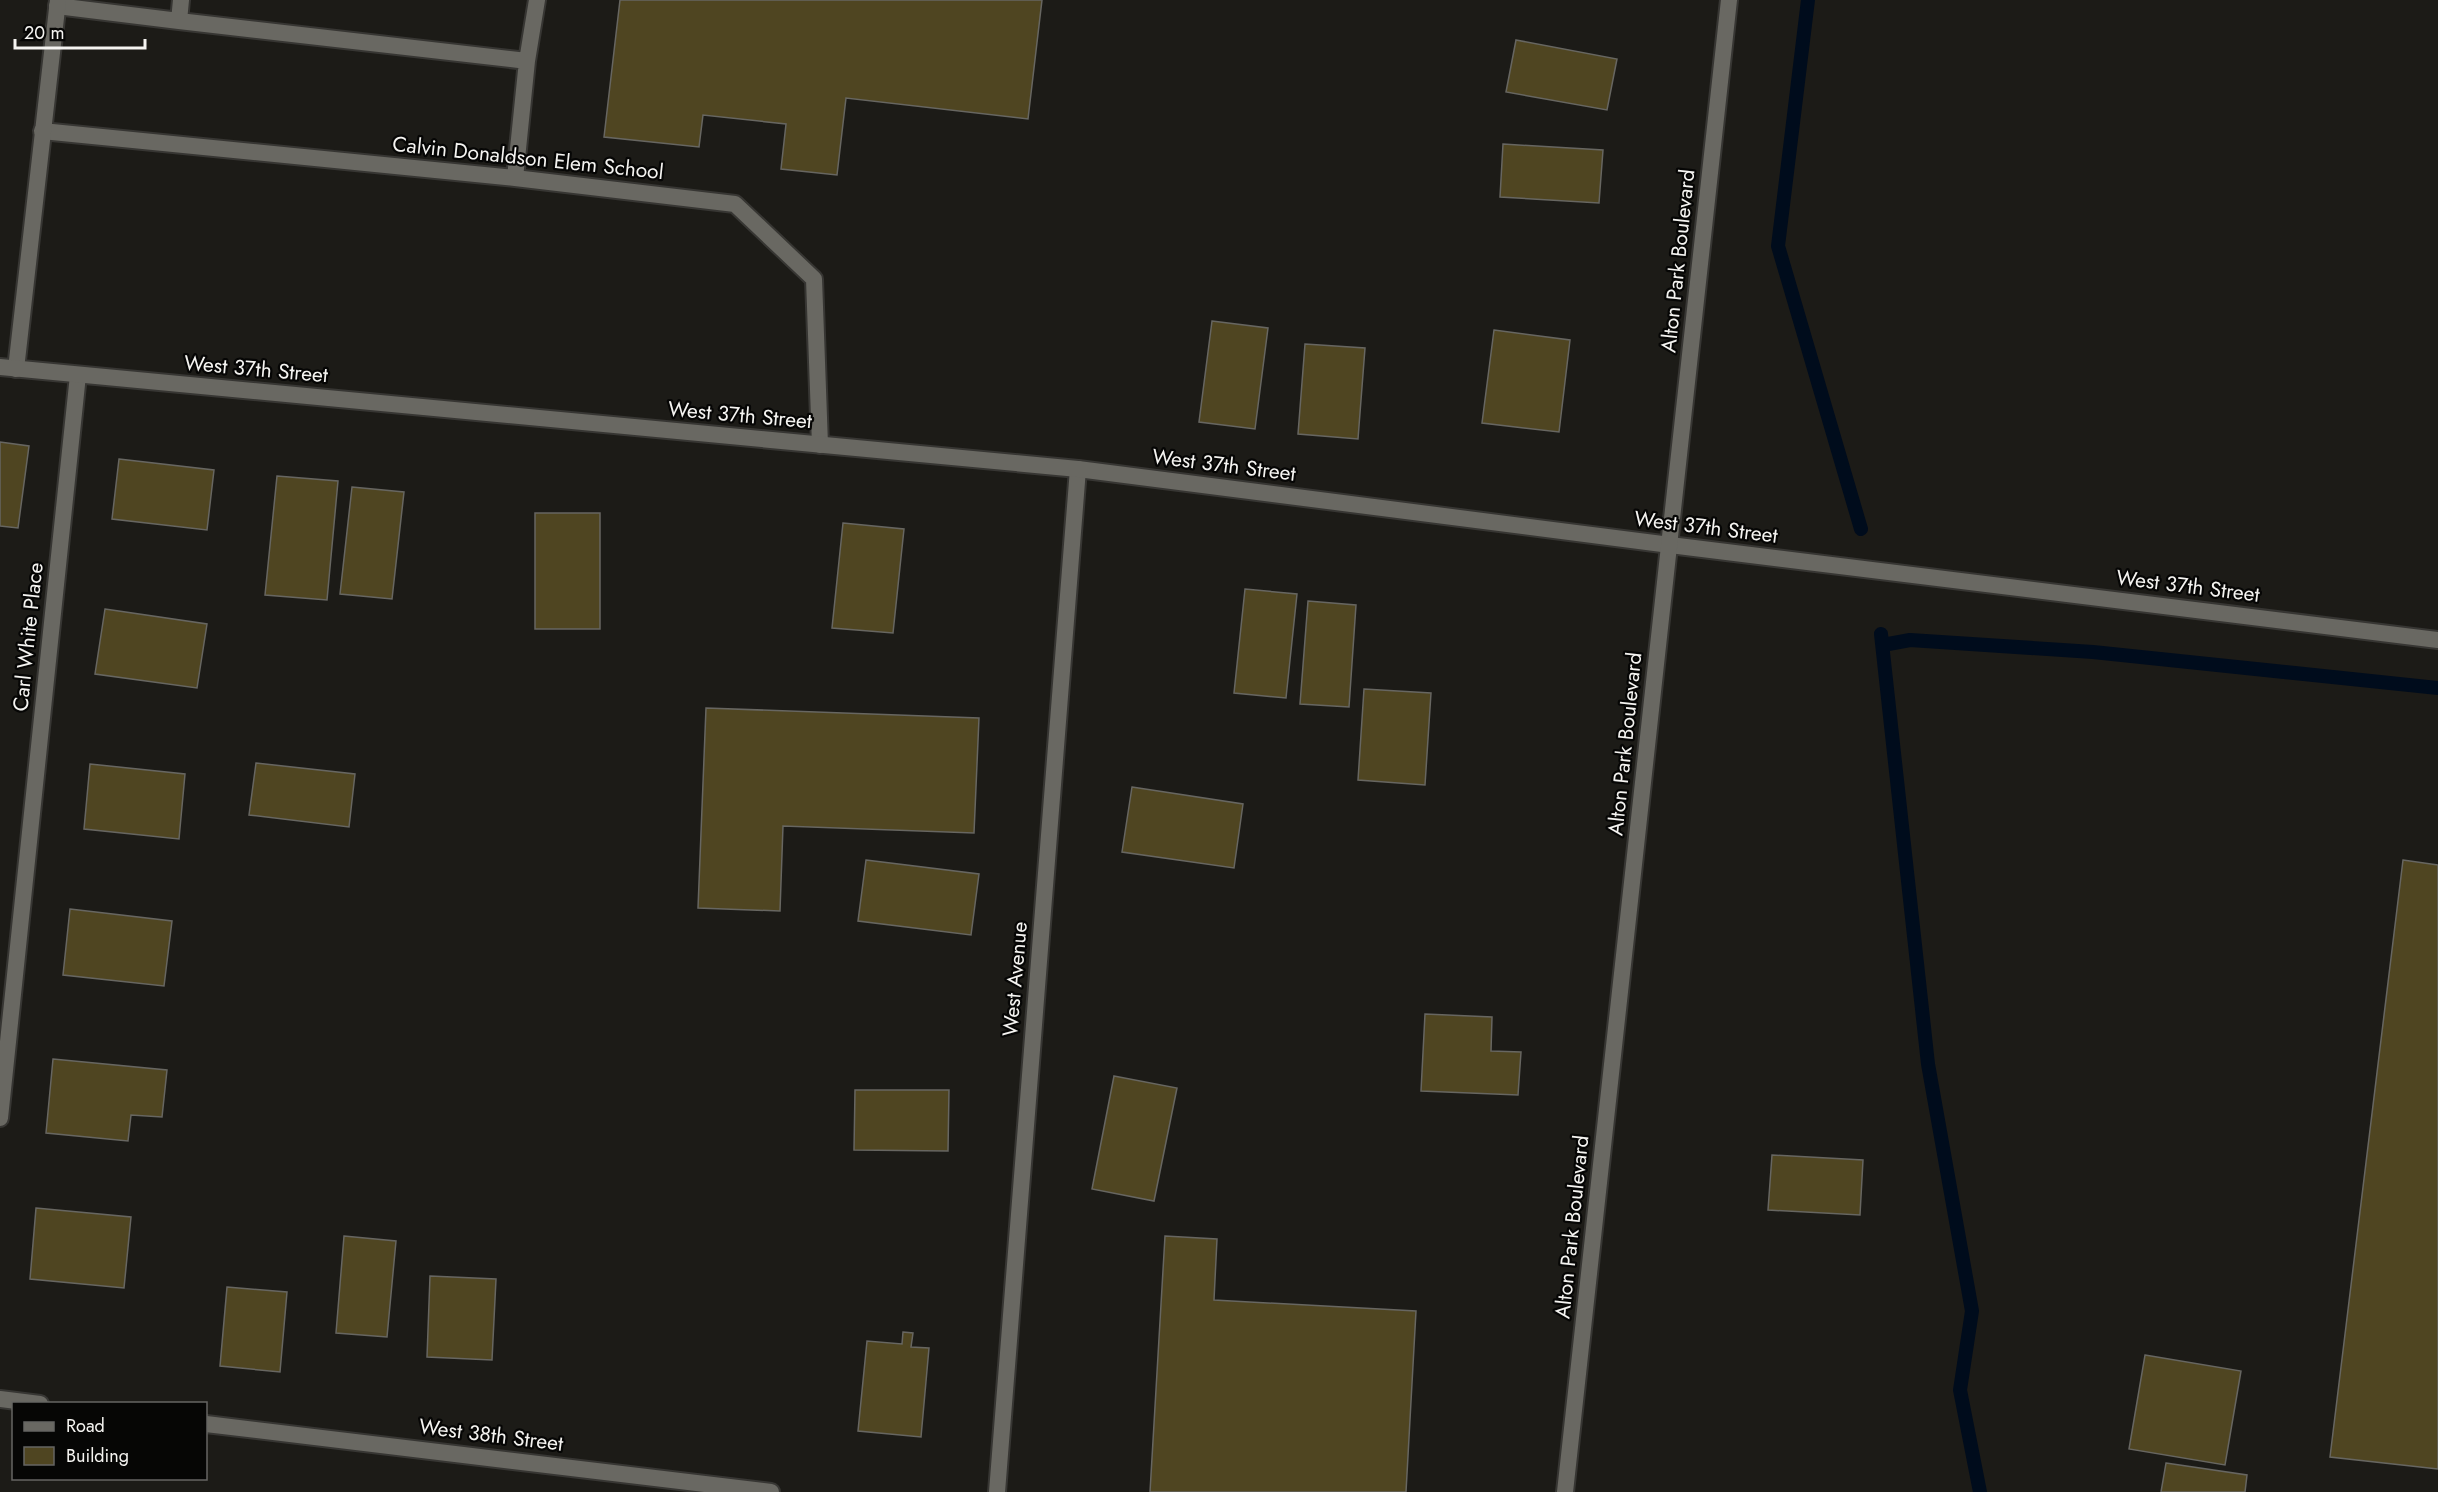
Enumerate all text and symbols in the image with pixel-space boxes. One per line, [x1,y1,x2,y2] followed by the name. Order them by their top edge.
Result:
[15,12,146,50] scale bar
[24,20,64,46] text: 20 m
[391,129,665,187] street label: Calvin Donaldson Elem School
[1653,168,1703,354] street label: Alton Park Boulevard
[183,348,329,390] street label: West 37th Street
[667,394,813,436] street label: West 37th Street
[1151,441,1297,489] street label: West 37th Street
[1633,503,1779,551] street label: West 37th Street
[5,561,51,713] street label: Carl White Place
[2115,562,2261,610] street label: West 37th Street
[1600,651,1650,837] street label: Alton Park Boulevard
[995,920,1035,1038] street label: West Avenue
[1547,1134,1597,1320] street label: Alton Park Boulevard
[12,1402,207,1480] legend
[417,1411,565,1459] street label: West 38th Street
[66,1413,105,1439] text: Road
[66,1443,129,1469] text: Building

